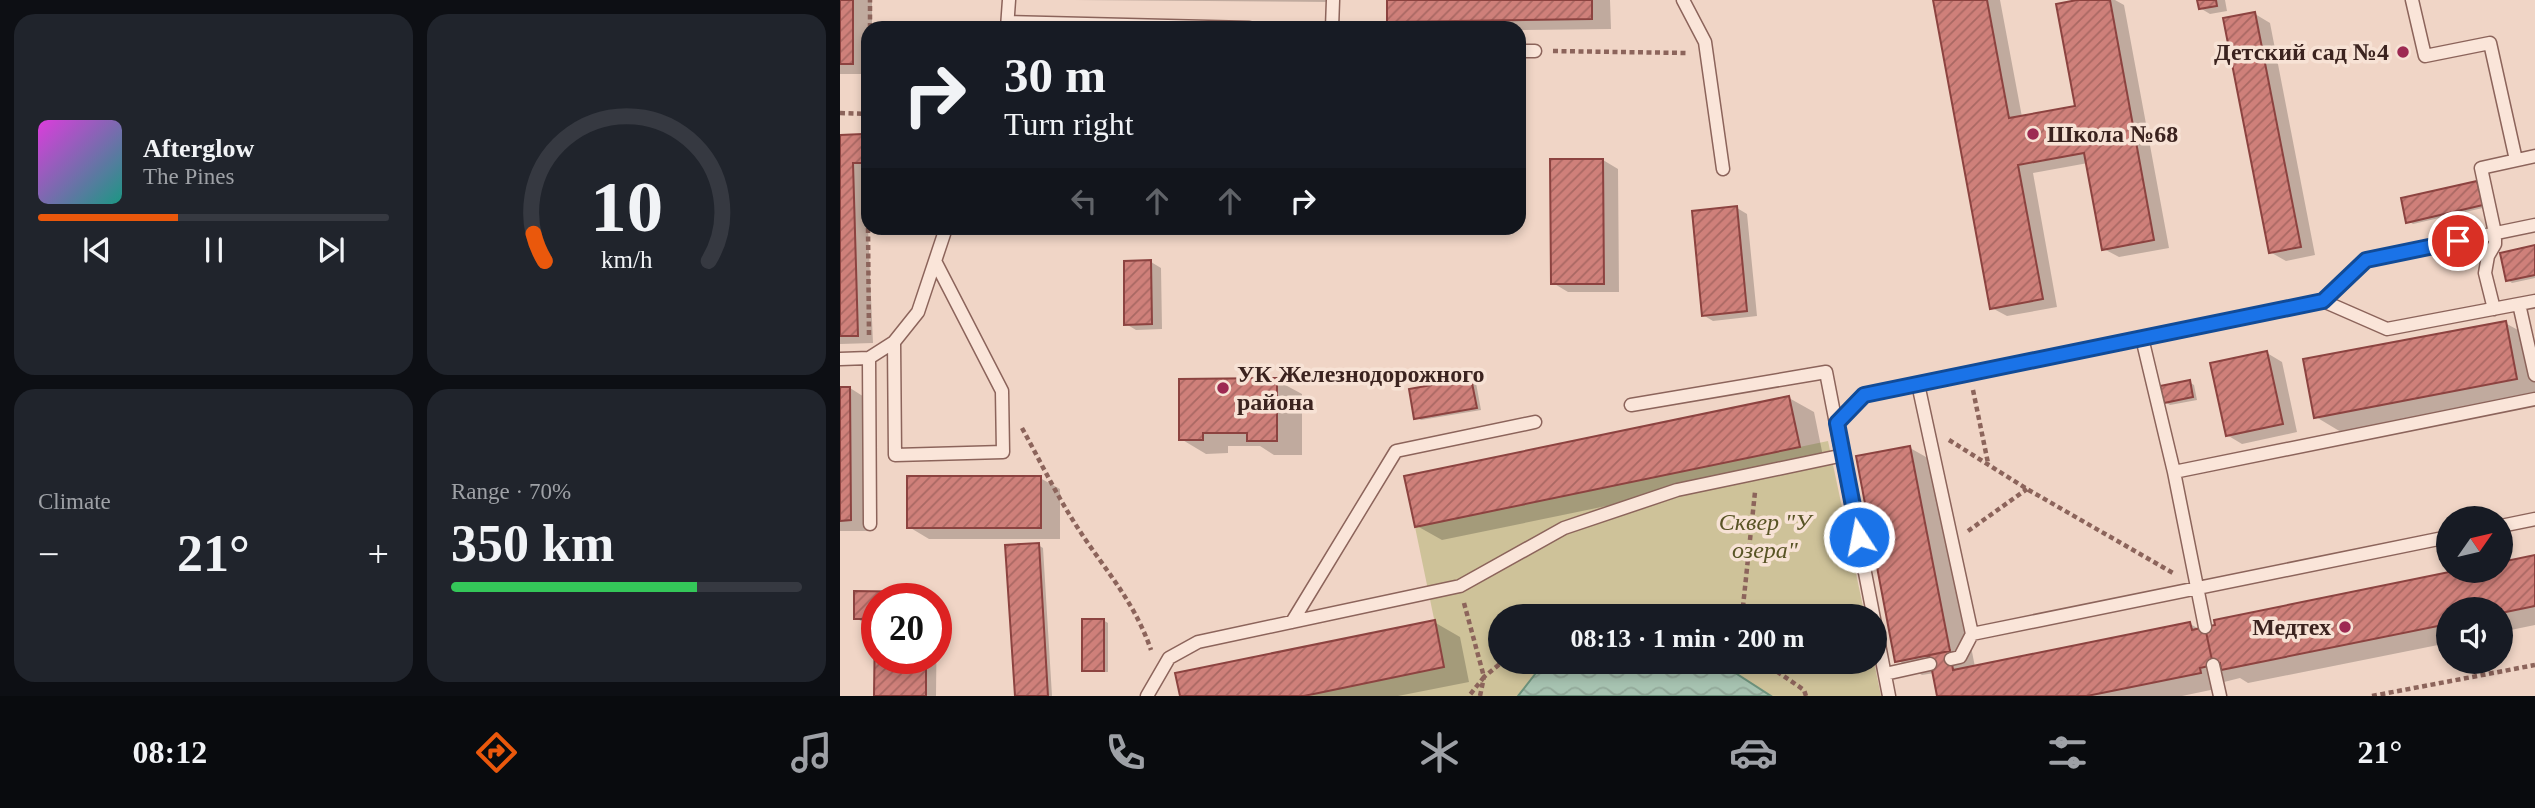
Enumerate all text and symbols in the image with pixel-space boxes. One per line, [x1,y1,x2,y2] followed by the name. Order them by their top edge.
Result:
[2214,39,2389,65] place label: Детский сад №4
[2395,44,2411,60] marker: Детский сад №4
[1004,48,1106,103] text: 30 m
[889,49,980,140] icon: right
[1004,106,1134,142] text: Turn right
[2047,121,2178,147] place label: Школа №68
[2025,126,2041,142] marker: Школа №68
[143,134,254,163] text: Afterglow
[143,164,234,189] text: The Pines
[590,166,663,247] text: 10
[1065,182,1103,220] icon: left
[1138,182,1176,220] icon: ahead
[1211,182,1249,220] icon: ahead
[1284,182,1322,220] icon: right
[2428,211,2488,271] pin
[2439,222,2477,260] icon: arrive
[78,231,116,269] icon: previous
[195,231,233,269] icon: pause
[312,231,350,269] icon: next
[601,246,653,273] text: km/h
[1237,361,1485,415] place label: УК Железнодорожного района
[1215,380,1231,396] marker: УК Железнодорожного района
[451,479,571,504] text: Range · 70%
[38,489,111,514] text: Climate
[1822,500,1896,574] position arrow
[2436,506,2513,583] north arrow
[2436,506,2513,674] map controls
[1719,509,1814,563] park label: Сквер "У озера"
[451,515,614,572] text: 350 km
[177,525,250,582] text: 21°
[38,533,59,575] text: −
[368,533,389,575] text: +
[861,583,952,674] speed limit sign: 20
[2436,597,2513,674] button: sound
[2252,614,2331,640] place label: Медтех
[2337,619,2353,635] marker: Медтех
[1571,624,1805,653] text: 08:13 · 1 min · 200 m
[472,728,521,777] icon: directions
[787,728,836,777] icon: music
[1101,728,1150,777] icon: phone
[1415,728,1464,777] icon: climate
[1729,728,1778,777] icon: car
[2043,728,2092,777] icon: filters
[133,734,207,770] text: 08:12
[2358,734,2402,770] text: 21°

